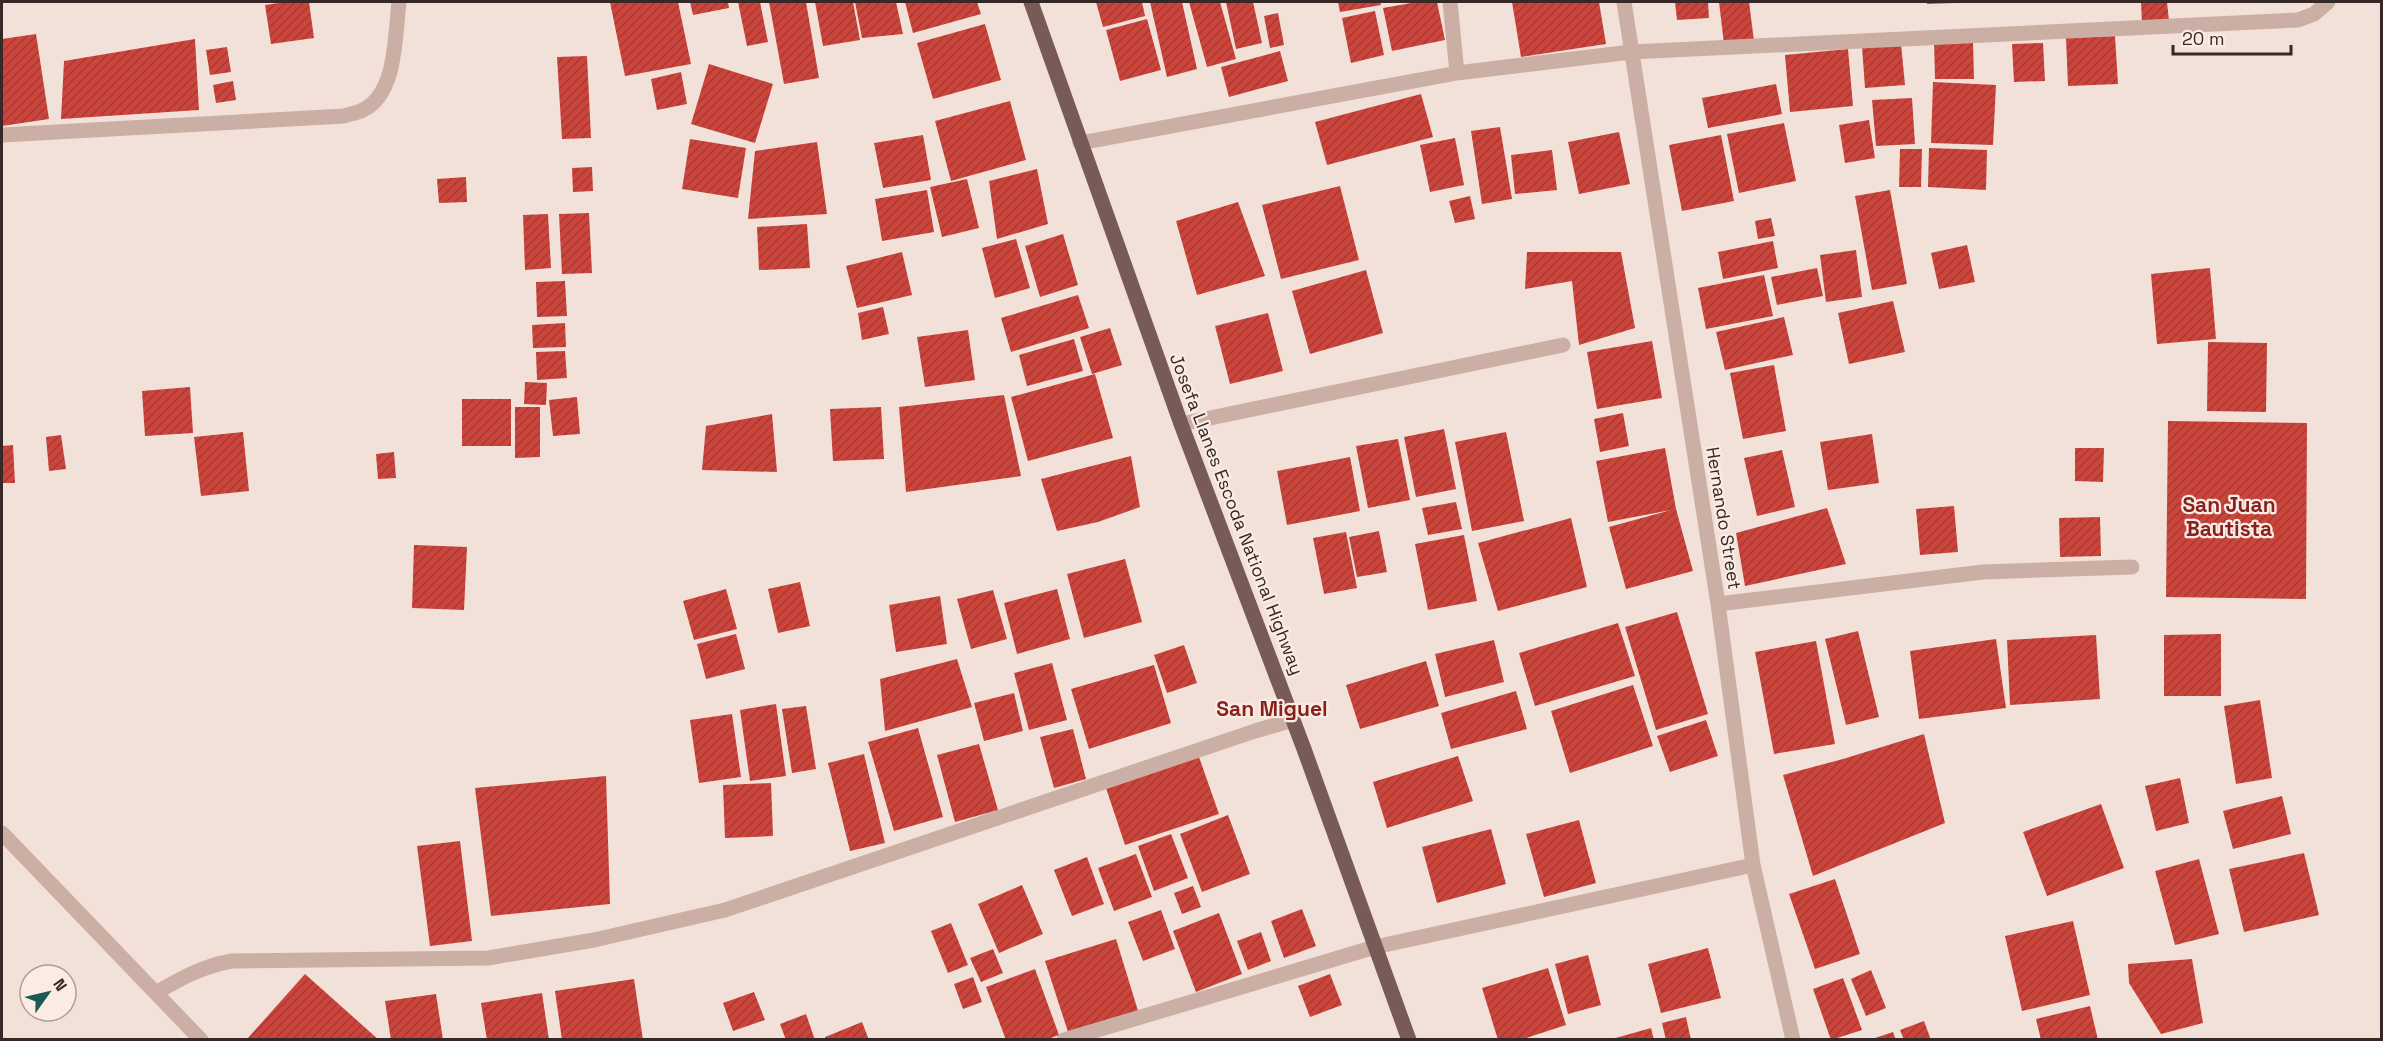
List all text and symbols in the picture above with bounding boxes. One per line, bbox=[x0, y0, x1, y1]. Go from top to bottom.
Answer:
scale bar bbox=[2173, 18, 2292, 56]
text: 20 m bbox=[2182, 27, 2225, 50]
street label: Josefa Llanes Escoda National Highway bbox=[1165, 350, 1309, 678]
street label: Hernando Street bbox=[1701, 445, 1747, 591]
district label: San Juan Bautista bbox=[2182, 491, 2276, 542]
district label: San Miguel bbox=[1216, 695, 1328, 722]
north arrow bbox=[18, 963, 78, 1023]
text: N bbox=[48, 975, 72, 995]

